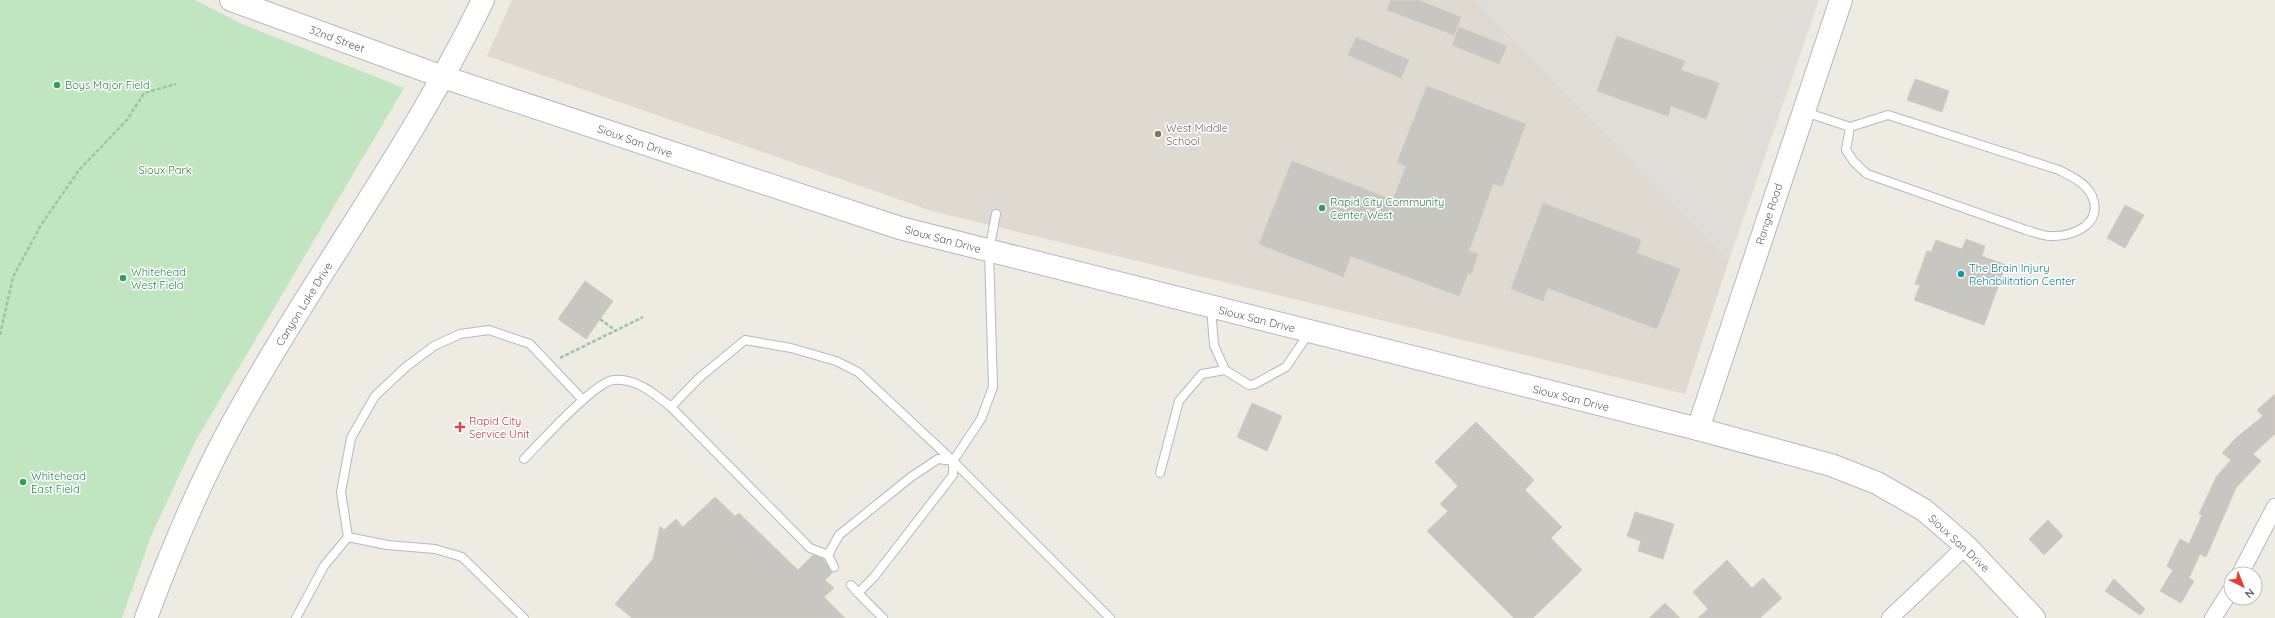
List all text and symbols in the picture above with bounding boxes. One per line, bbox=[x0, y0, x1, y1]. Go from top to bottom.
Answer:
street label: 32nd Street bbox=[307, 23, 367, 56]
place label: Boys Major Field bbox=[65, 78, 150, 92]
marker: Boys Major Field bbox=[52, 80, 62, 90]
place label: West Middle School bbox=[1166, 121, 1228, 148]
street label: Sioux San Drive bbox=[596, 122, 674, 160]
marker: West Middle School bbox=[1153, 129, 1163, 139]
park label: Sioux Park bbox=[138, 163, 192, 177]
street label: Range Road bbox=[1753, 182, 1785, 246]
place label: Rapid City Community Center West bbox=[1330, 195, 1444, 222]
marker: Rapid City Community Center West bbox=[1317, 203, 1327, 213]
street label: Sioux San Drive bbox=[903, 222, 983, 256]
street label: Canyon Lake Drive bbox=[273, 259, 335, 349]
place label: The Brain Injury Rehabilitation Center bbox=[1969, 261, 2076, 288]
place label: Whitehead West Field bbox=[131, 265, 186, 292]
marker: The Brain Injury Rehabilitation Center bbox=[1956, 269, 1966, 279]
marker: Whitehead West Field bbox=[118, 273, 128, 283]
street label: Sioux San Drive bbox=[1217, 303, 1297, 335]
street label: Sioux San Drive bbox=[1531, 382, 1611, 414]
place label: Rapid City Service Unit bbox=[469, 414, 530, 441]
marker: Rapid City Service Unit bbox=[454, 421, 466, 433]
place label: Whitehead East Field bbox=[31, 469, 86, 496]
marker: Whitehead East Field bbox=[18, 477, 28, 487]
street label: Sioux San Drive bbox=[1926, 511, 1992, 575]
north arrow bbox=[2223, 566, 2263, 606]
text: N bbox=[2242, 585, 2258, 601]

